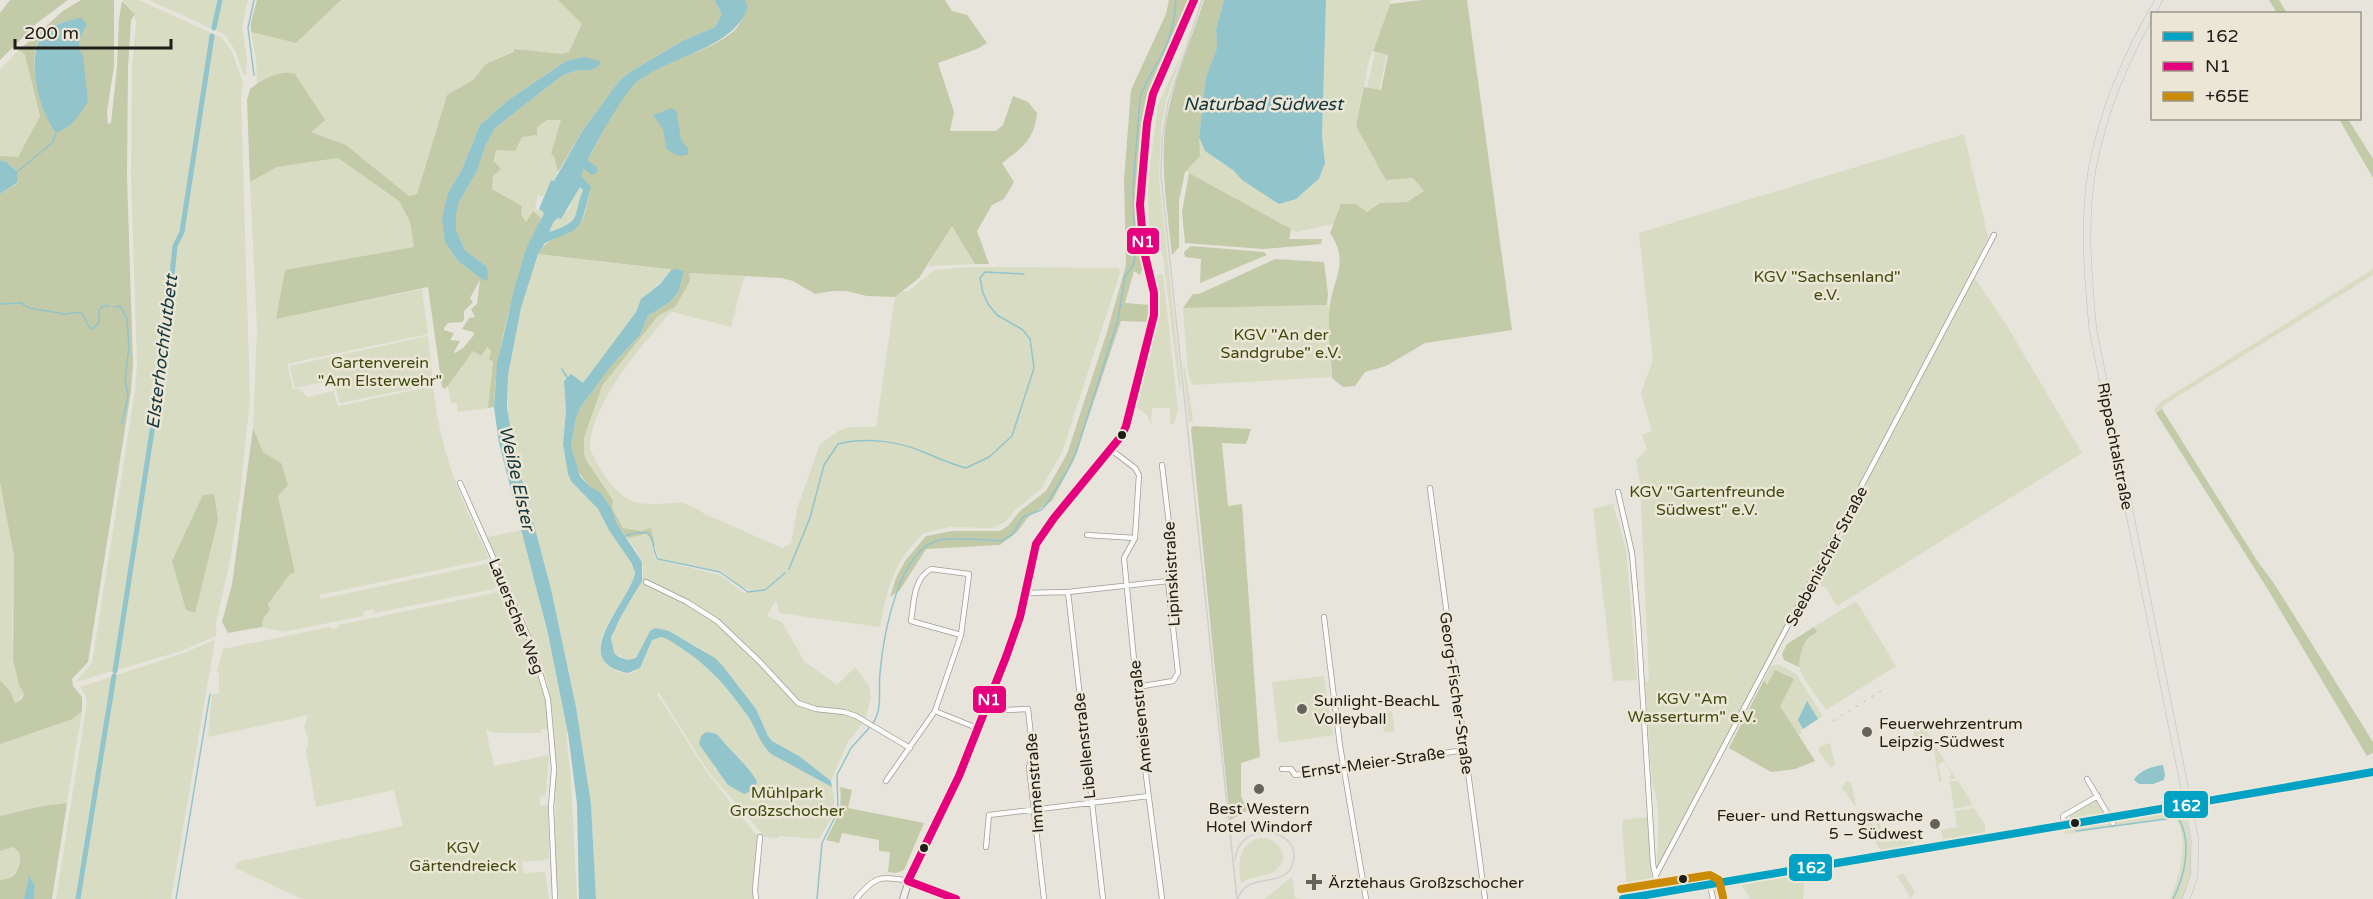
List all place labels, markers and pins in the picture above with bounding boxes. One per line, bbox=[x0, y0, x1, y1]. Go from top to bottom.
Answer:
unlabelled marker bbox=[1116, 429, 1128, 441]
place label: Sunlight-BeachL Volleyball bbox=[1314, 691, 1440, 729]
marker: Sunlight-BeachL Volleyball bbox=[1295, 702, 1309, 716]
place label: Feuerwehrzentrum Leipzig-Südwest bbox=[1879, 714, 2023, 752]
marker: Feuerwehrzentrum Leipzig-Südwest bbox=[1860, 725, 1874, 739]
marker: Best Western Hotel Windorf bbox=[1252, 782, 1266, 796]
place label: Best Western Hotel Windorf bbox=[1206, 799, 1313, 837]
place label: Feuer- und Rettungswache 5 – Südwest bbox=[1717, 806, 1923, 844]
marker: Feuer- und Rettungswache 5 – Südwest bbox=[1928, 817, 1942, 831]
unlabelled marker bbox=[2069, 817, 2081, 829]
unlabelled marker bbox=[918, 842, 930, 854]
marker: Ärztehaus Großzschocher bbox=[1305, 873, 1323, 891]
place label: Ärztehaus Großzschocher bbox=[1328, 873, 1525, 893]
unlabelled marker bbox=[1677, 873, 1689, 885]

